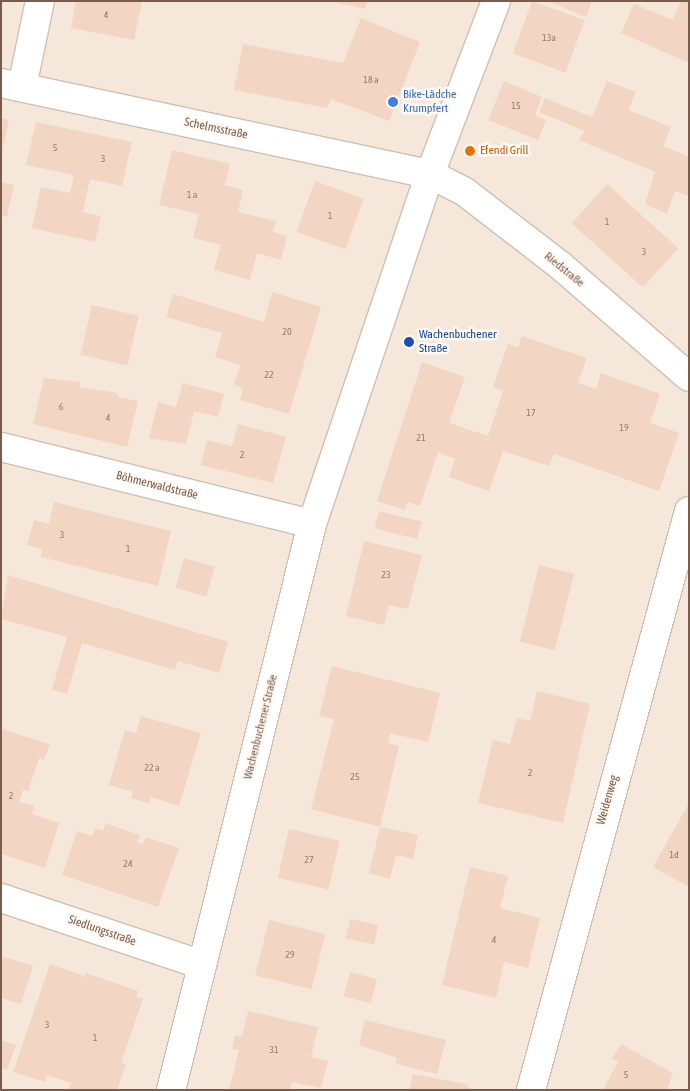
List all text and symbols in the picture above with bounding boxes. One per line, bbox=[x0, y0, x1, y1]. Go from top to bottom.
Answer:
house number: 4 bbox=[104, 9, 108, 21]
house number: 13a bbox=[542, 32, 556, 44]
house number: 18 a bbox=[363, 74, 379, 86]
place label: Bike-Lädche Krumpfert bbox=[403, 88, 457, 116]
marker: Bike-Lädche Krumpfert bbox=[387, 96, 399, 108]
house number: 15 bbox=[511, 100, 521, 112]
street label: Schelmsstraße bbox=[183, 115, 249, 143]
house number: 5 bbox=[53, 142, 57, 154]
place label: Efendi Grill bbox=[480, 144, 529, 158]
marker: Efendi Grill bbox=[464, 145, 476, 157]
house number: 3 bbox=[101, 153, 105, 165]
house number: 1 a bbox=[187, 189, 197, 201]
house number: 1 bbox=[328, 210, 332, 222]
house number: 1 bbox=[605, 216, 609, 228]
house number: 3 bbox=[642, 246, 646, 258]
street label: Riedstraße bbox=[541, 249, 587, 291]
house number: 20 bbox=[282, 326, 292, 338]
place label: Wachenbuchener Straße bbox=[419, 328, 496, 356]
marker: Wachenbuchener Straße bbox=[403, 336, 415, 348]
house number: 22 bbox=[264, 369, 274, 381]
house number: 6 bbox=[59, 401, 63, 413]
house number: 17 bbox=[526, 407, 536, 419]
house number: 4 bbox=[106, 412, 110, 424]
house number: 19 bbox=[619, 422, 629, 434]
house number: 21 bbox=[416, 432, 426, 444]
house number: 2 bbox=[240, 449, 244, 461]
street label: Böhmerwaldstraße bbox=[115, 469, 199, 503]
house number: 3 bbox=[60, 529, 64, 541]
house number: 1 bbox=[126, 543, 130, 555]
house number: 23 bbox=[381, 569, 391, 581]
street label: Wachenbuchener Straße bbox=[241, 673, 281, 781]
house number: 22 a bbox=[144, 762, 160, 774]
house number: 2 bbox=[528, 767, 532, 779]
house number: 25 bbox=[350, 771, 360, 783]
street label: Weidenweg bbox=[594, 773, 622, 827]
house number: 2 bbox=[9, 790, 13, 802]
house number: 1d bbox=[669, 849, 679, 861]
house number: 27 bbox=[304, 854, 314, 866]
house number: 24 bbox=[123, 858, 133, 870]
street label: Siedlungsstraße bbox=[66, 913, 138, 949]
house number: 4 bbox=[492, 934, 496, 946]
house number: 29 bbox=[285, 949, 295, 961]
house number: 3 bbox=[45, 1019, 49, 1031]
house number: 1 bbox=[93, 1032, 97, 1044]
house number: 31 bbox=[269, 1044, 279, 1056]
house number: 5 bbox=[624, 1069, 628, 1081]

